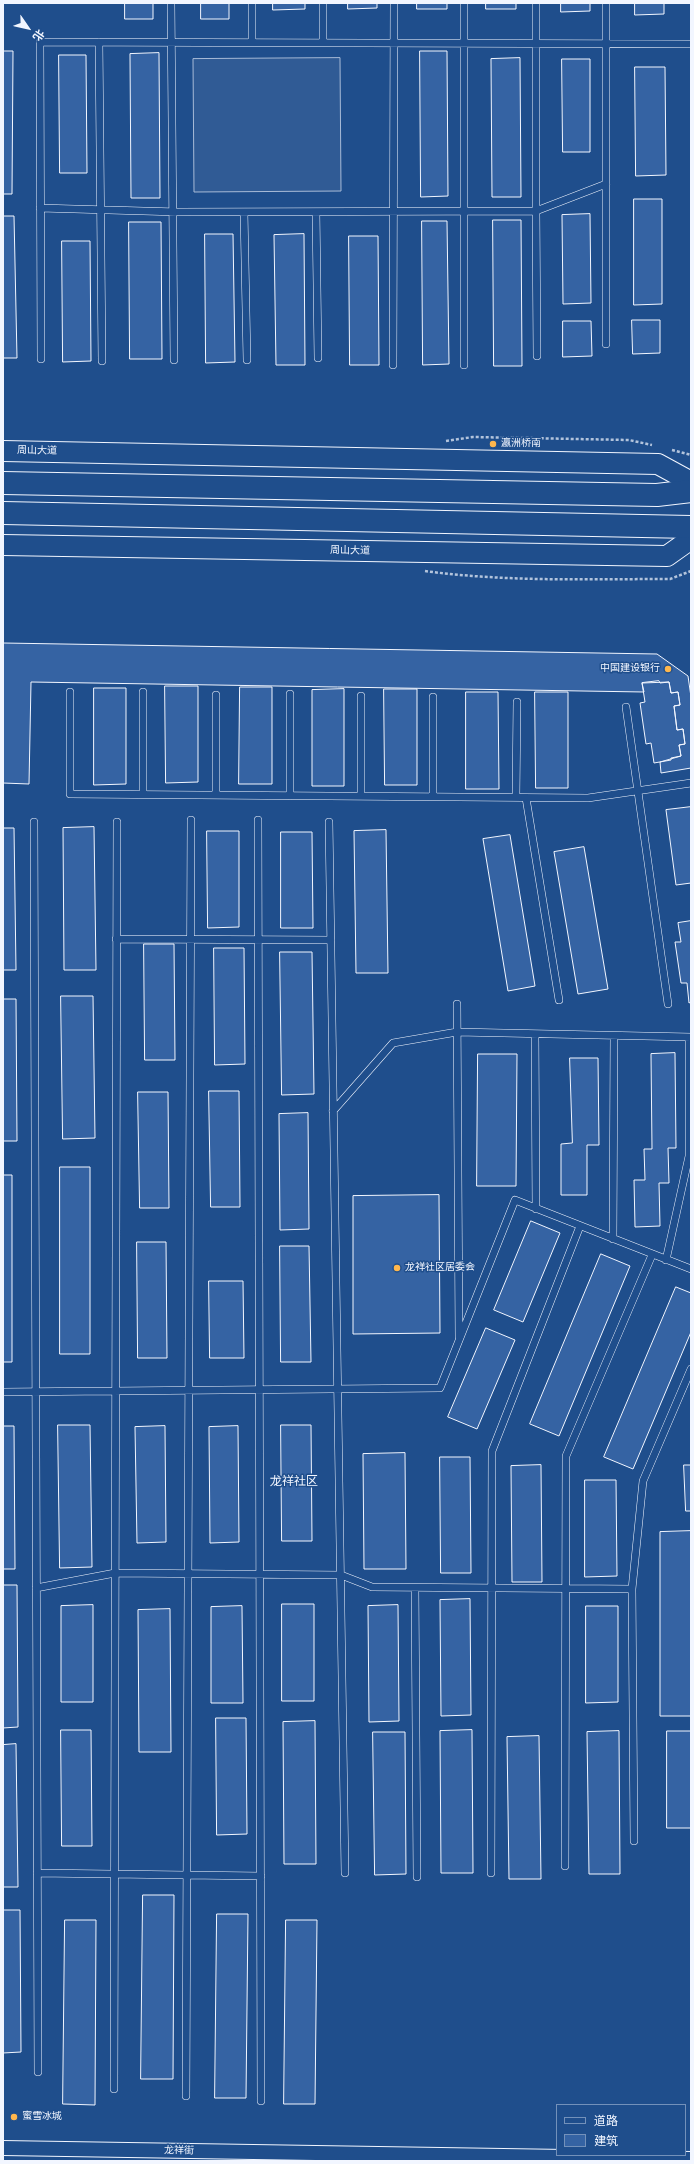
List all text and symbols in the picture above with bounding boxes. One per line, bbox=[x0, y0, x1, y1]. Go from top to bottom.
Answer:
north arrow bbox=[8, 8, 48, 48]
text: 北 bbox=[29, 26, 48, 44]
place label: 瀛洲桥南 bbox=[501, 438, 541, 450]
marker: 瀛洲桥南 bbox=[488, 439, 498, 449]
street label: 周山大道 bbox=[17, 445, 57, 457]
street label: 周山大道 bbox=[330, 545, 370, 557]
place label: 中国建设银行 bbox=[600, 663, 660, 675]
marker: 中国建设银行 bbox=[663, 664, 673, 674]
place label: 龙祥社区居委会 bbox=[405, 1262, 475, 1274]
marker: 龙祥社区居委会 bbox=[392, 1263, 402, 1273]
district label: 龙祥社区 bbox=[270, 1475, 318, 1489]
legend bbox=[556, 2104, 686, 2156]
place label: 蜜雪冰城 bbox=[22, 2111, 62, 2123]
marker: 蜜雪冰城 bbox=[9, 2112, 19, 2122]
text: 道路 bbox=[594, 2113, 618, 2129]
text: 建筑 bbox=[594, 2133, 618, 2149]
street label: 龙祥街 bbox=[164, 2145, 194, 2157]

